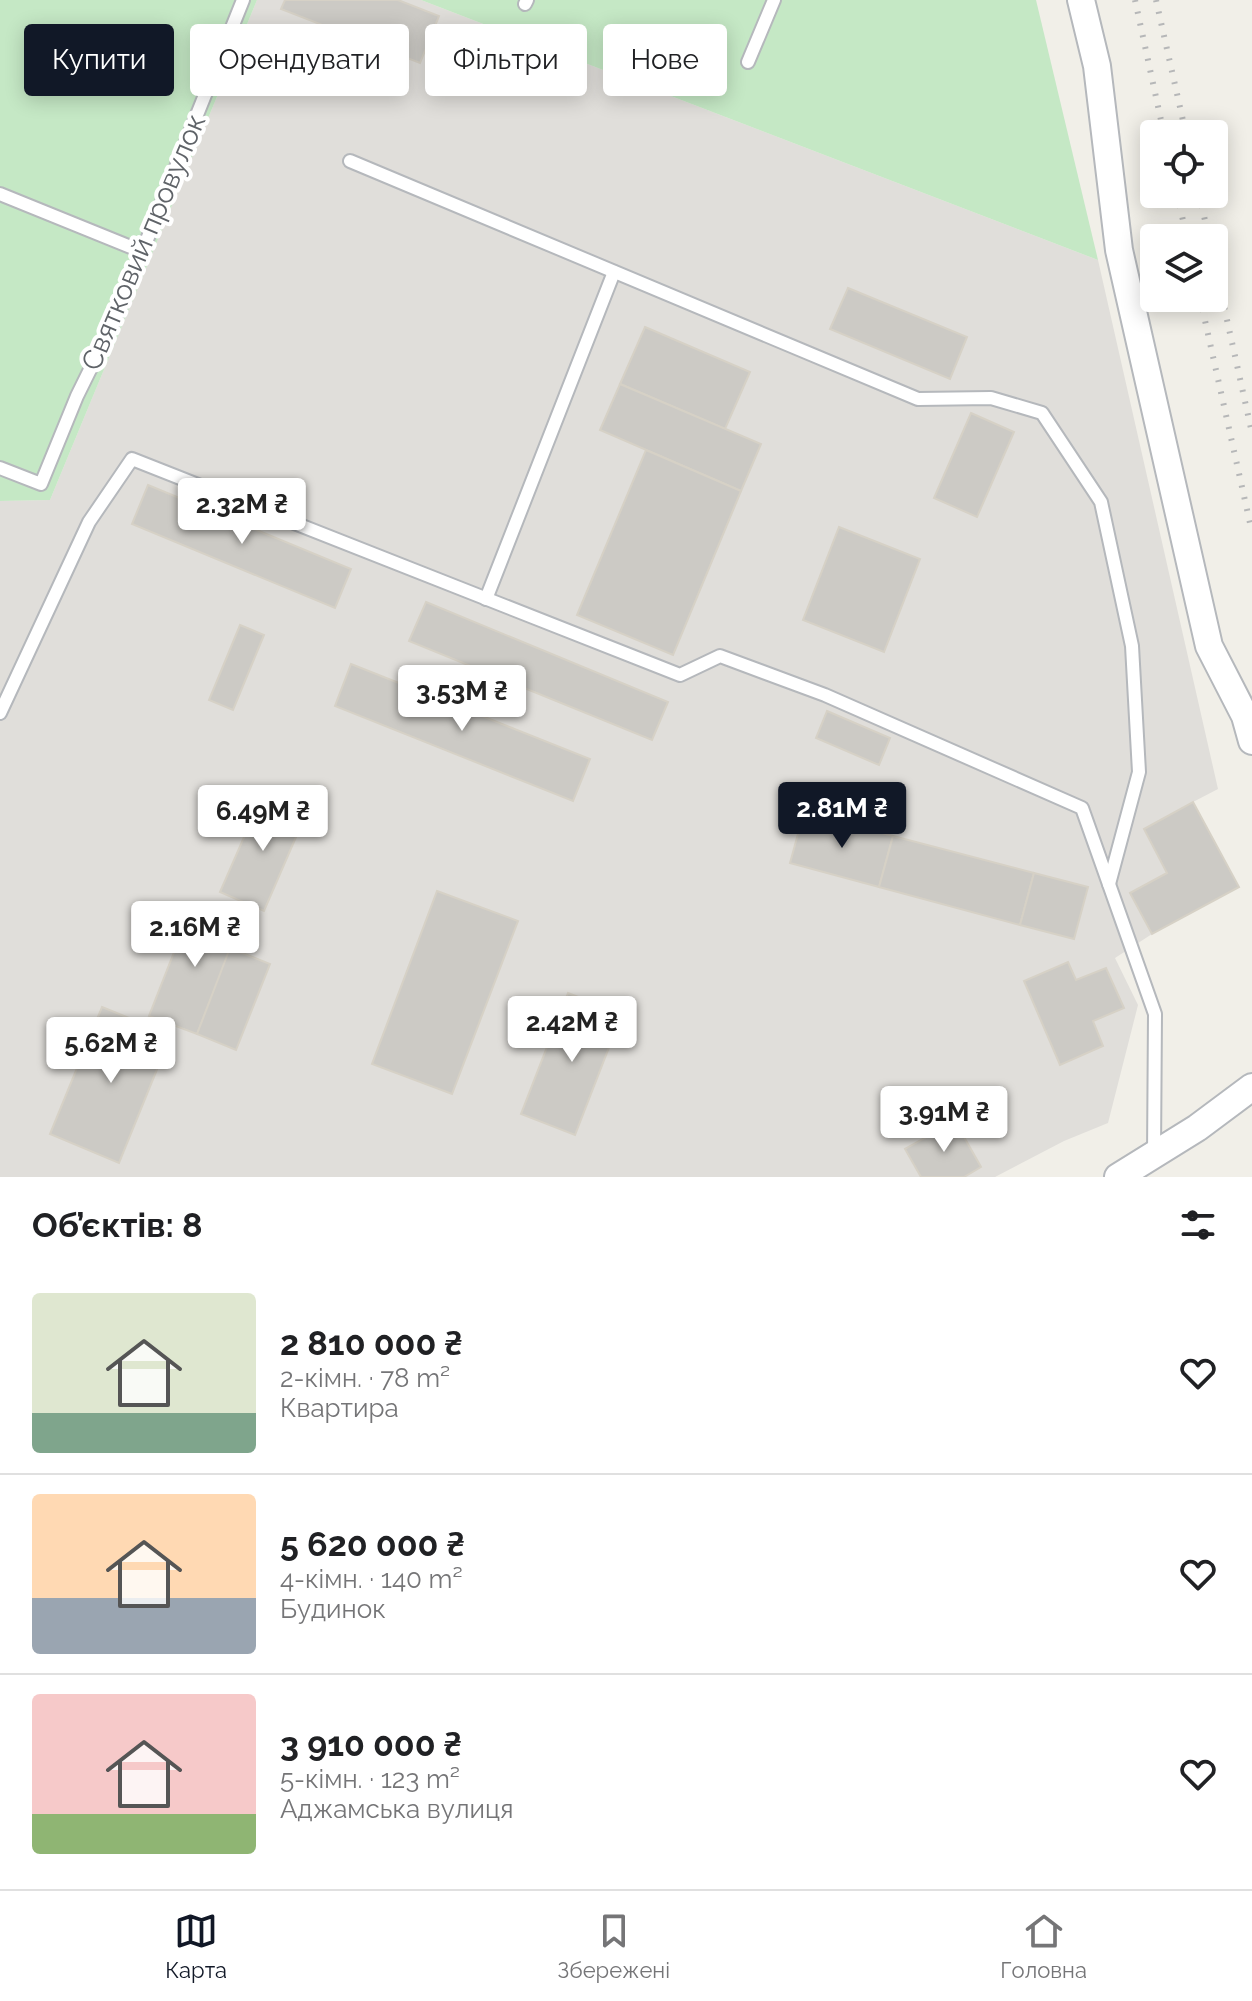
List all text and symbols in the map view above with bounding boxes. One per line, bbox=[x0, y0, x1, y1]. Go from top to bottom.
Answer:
chip: Купити bbox=[24, 24, 174, 96]
chip: Орендувати bbox=[190, 24, 409, 96]
chip: Фільтри bbox=[425, 24, 587, 96]
chip: Нове bbox=[603, 24, 727, 96]
street label: Святковий провулок bbox=[75, 109, 212, 375]
map controls bbox=[1140, 120, 1228, 312]
button: locate bbox=[1140, 120, 1228, 208]
button: layers bbox=[1140, 224, 1228, 312]
pin: 2.32M ₴ bbox=[168, 478, 316, 546]
text: 2.32M ₴ bbox=[196, 489, 288, 519]
pin: 3.53M ₴ bbox=[388, 665, 536, 733]
text: 3.53M ₴ bbox=[416, 676, 508, 706]
pin: 2.81M ₴ bbox=[768, 782, 916, 850]
pin: 6.49M ₴ bbox=[189, 785, 337, 853]
text: 2.81M ₴ bbox=[796, 793, 888, 823]
text: 6.49M ₴ bbox=[216, 796, 310, 826]
pin: 2.16M ₴ bbox=[121, 901, 269, 969]
text: 2.16M ₴ bbox=[149, 912, 241, 942]
pin: 2.42M ₴ bbox=[498, 996, 646, 1064]
text: 2.42M ₴ bbox=[526, 1007, 618, 1037]
pin: 5.62M ₴ bbox=[37, 1017, 185, 1085]
text: 5.62M ₴ bbox=[64, 1028, 158, 1058]
pin: 3.91M ₴ bbox=[870, 1086, 1018, 1154]
text: 3.91M ₴ bbox=[898, 1097, 990, 1127]
icon: filters bbox=[1176, 1203, 1220, 1247]
text: Об’єктів: 8 bbox=[32, 1205, 203, 1245]
text: 2 810 000 ₴ bbox=[280, 1323, 463, 1363]
icon: home bbox=[96, 1325, 192, 1421]
icon: heart bbox=[1176, 1351, 1220, 1395]
text: 2-кімн. · 78 m² bbox=[280, 1363, 450, 1393]
text: Квартира bbox=[280, 1393, 399, 1423]
text: 5 620 000 ₴ bbox=[280, 1524, 465, 1564]
icon: home bbox=[96, 1526, 192, 1622]
icon: heart bbox=[1176, 1552, 1220, 1596]
text: 4-кімн. · 140 m² bbox=[280, 1564, 463, 1594]
text: Будинок bbox=[280, 1594, 386, 1624]
text: 3 910 000 ₴ bbox=[280, 1724, 462, 1764]
icon: home bbox=[96, 1726, 192, 1822]
icon: heart bbox=[1176, 1752, 1220, 1796]
text: 5-кімн. · 123 m² bbox=[280, 1764, 460, 1794]
text: Аджамська вулиця bbox=[280, 1794, 514, 1824]
tab: Карта bbox=[165, 1909, 227, 1983]
tab: Збережені bbox=[557, 1909, 670, 1983]
tab: Головна bbox=[1000, 1909, 1087, 1983]

